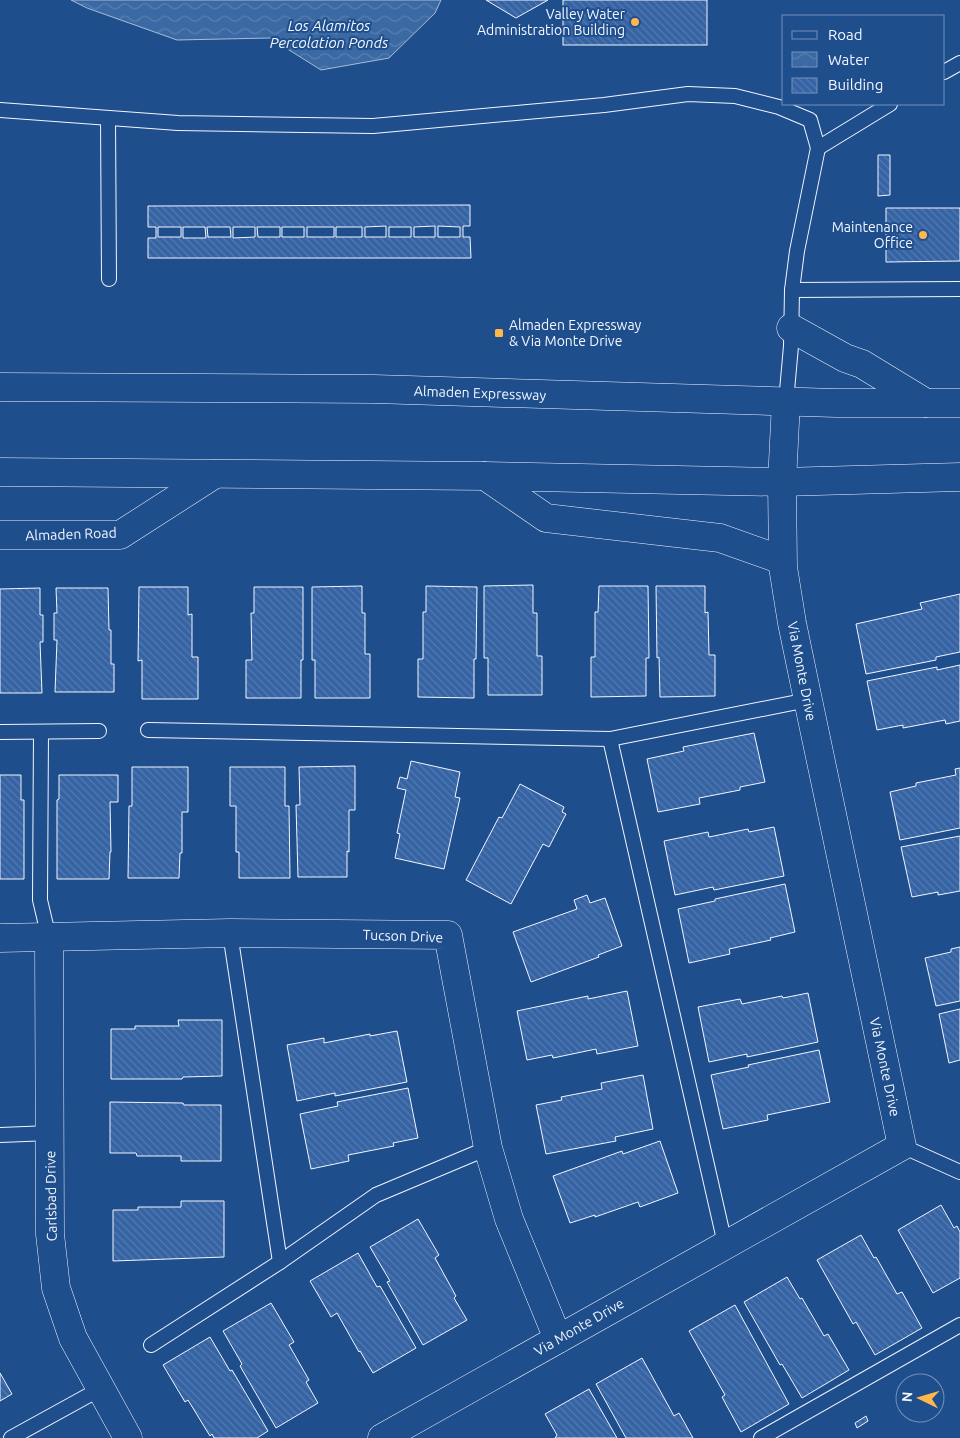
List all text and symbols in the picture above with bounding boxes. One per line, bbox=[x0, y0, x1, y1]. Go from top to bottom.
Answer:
place label: Valley Water Administration Building bbox=[477, 6, 626, 38]
legend bbox=[782, 15, 945, 105]
marker: Valley Water Administration Building bbox=[629, 16, 641, 28]
water label: Los Alamitos Percolation Ponds bbox=[270, 17, 389, 51]
text: Road bbox=[828, 26, 863, 43]
text: Water bbox=[828, 51, 869, 68]
text: Building bbox=[828, 76, 883, 93]
place label: Maintenance Office bbox=[832, 219, 913, 251]
marker: Maintenance Office bbox=[917, 229, 929, 241]
place label: Almaden Expressway & Via Monte Drive bbox=[509, 317, 642, 349]
marker: Almaden Expressway & Via Monte Drive bbox=[493, 327, 505, 339]
street label: Almaden Expressway bbox=[414, 383, 547, 403]
street label: Almaden Road bbox=[25, 524, 117, 544]
street label: Via Monte Drive bbox=[785, 620, 819, 722]
street label: Tucson Drive bbox=[363, 927, 443, 945]
street label: Via Monte Drive bbox=[867, 1016, 903, 1118]
street label: Carlsbad Drive bbox=[42, 1151, 60, 1241]
street label: Via Monte Drive bbox=[531, 1295, 627, 1359]
north arrow bbox=[895, 1373, 945, 1423]
text: N bbox=[899, 1391, 915, 1403]

